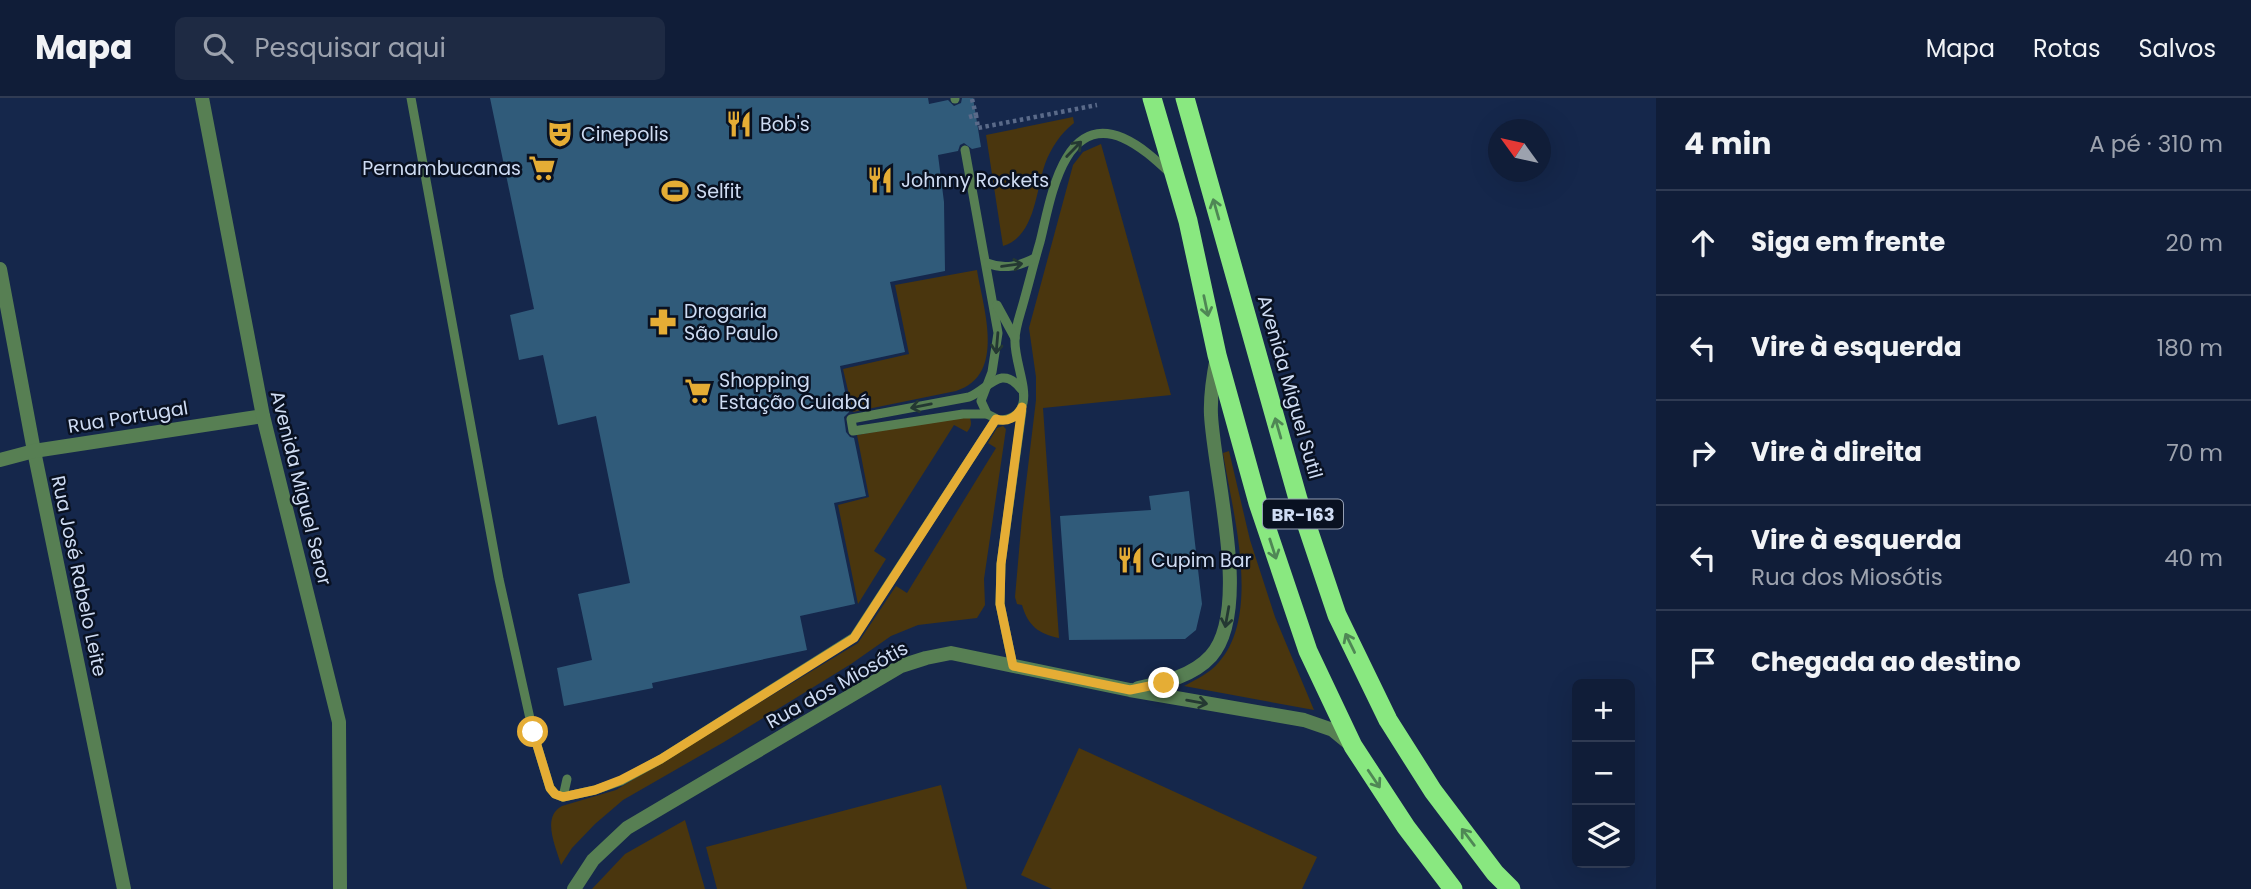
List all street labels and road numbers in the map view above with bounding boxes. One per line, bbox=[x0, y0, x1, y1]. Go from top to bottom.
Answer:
street label: Avenida Miguel Sutil bbox=[1251, 292, 1329, 482]
street label: Avenida Miguel Seror bbox=[264, 388, 338, 588]
street label: Rua Portugal bbox=[66, 394, 190, 440]
street label: Rua José Rabelo Leite bbox=[44, 473, 114, 679]
road number: BR-163 bbox=[1263, 500, 1343, 528]
street label: Rua dos Miosótis bbox=[761, 635, 913, 735]

